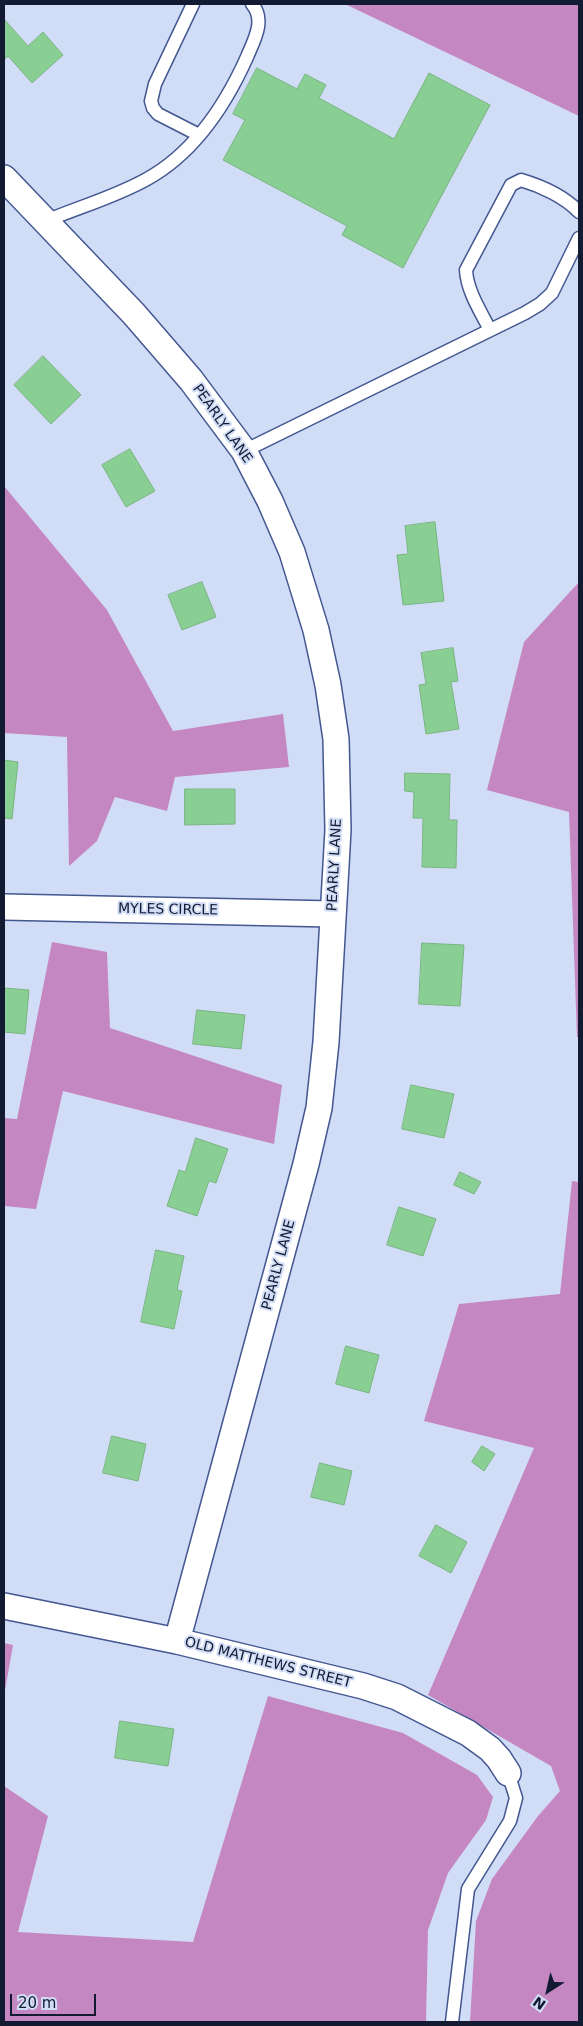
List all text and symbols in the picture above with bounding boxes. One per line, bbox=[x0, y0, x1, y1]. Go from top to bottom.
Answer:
street label: PEARLY LANE bbox=[189, 381, 255, 467]
street label: PEARLY LANE bbox=[324, 818, 346, 912]
street label: MYLES CIRCLE bbox=[118, 901, 218, 919]
street label: PEARLY LANE bbox=[259, 1218, 299, 1312]
street label: OLD MATTHEWS STREET bbox=[183, 1634, 353, 1692]
north arrow bbox=[523, 1966, 573, 2016]
scale bar bbox=[12, 1984, 99, 2016]
text: N bbox=[530, 1993, 549, 2013]
text: 20 m bbox=[18, 1994, 56, 2012]

